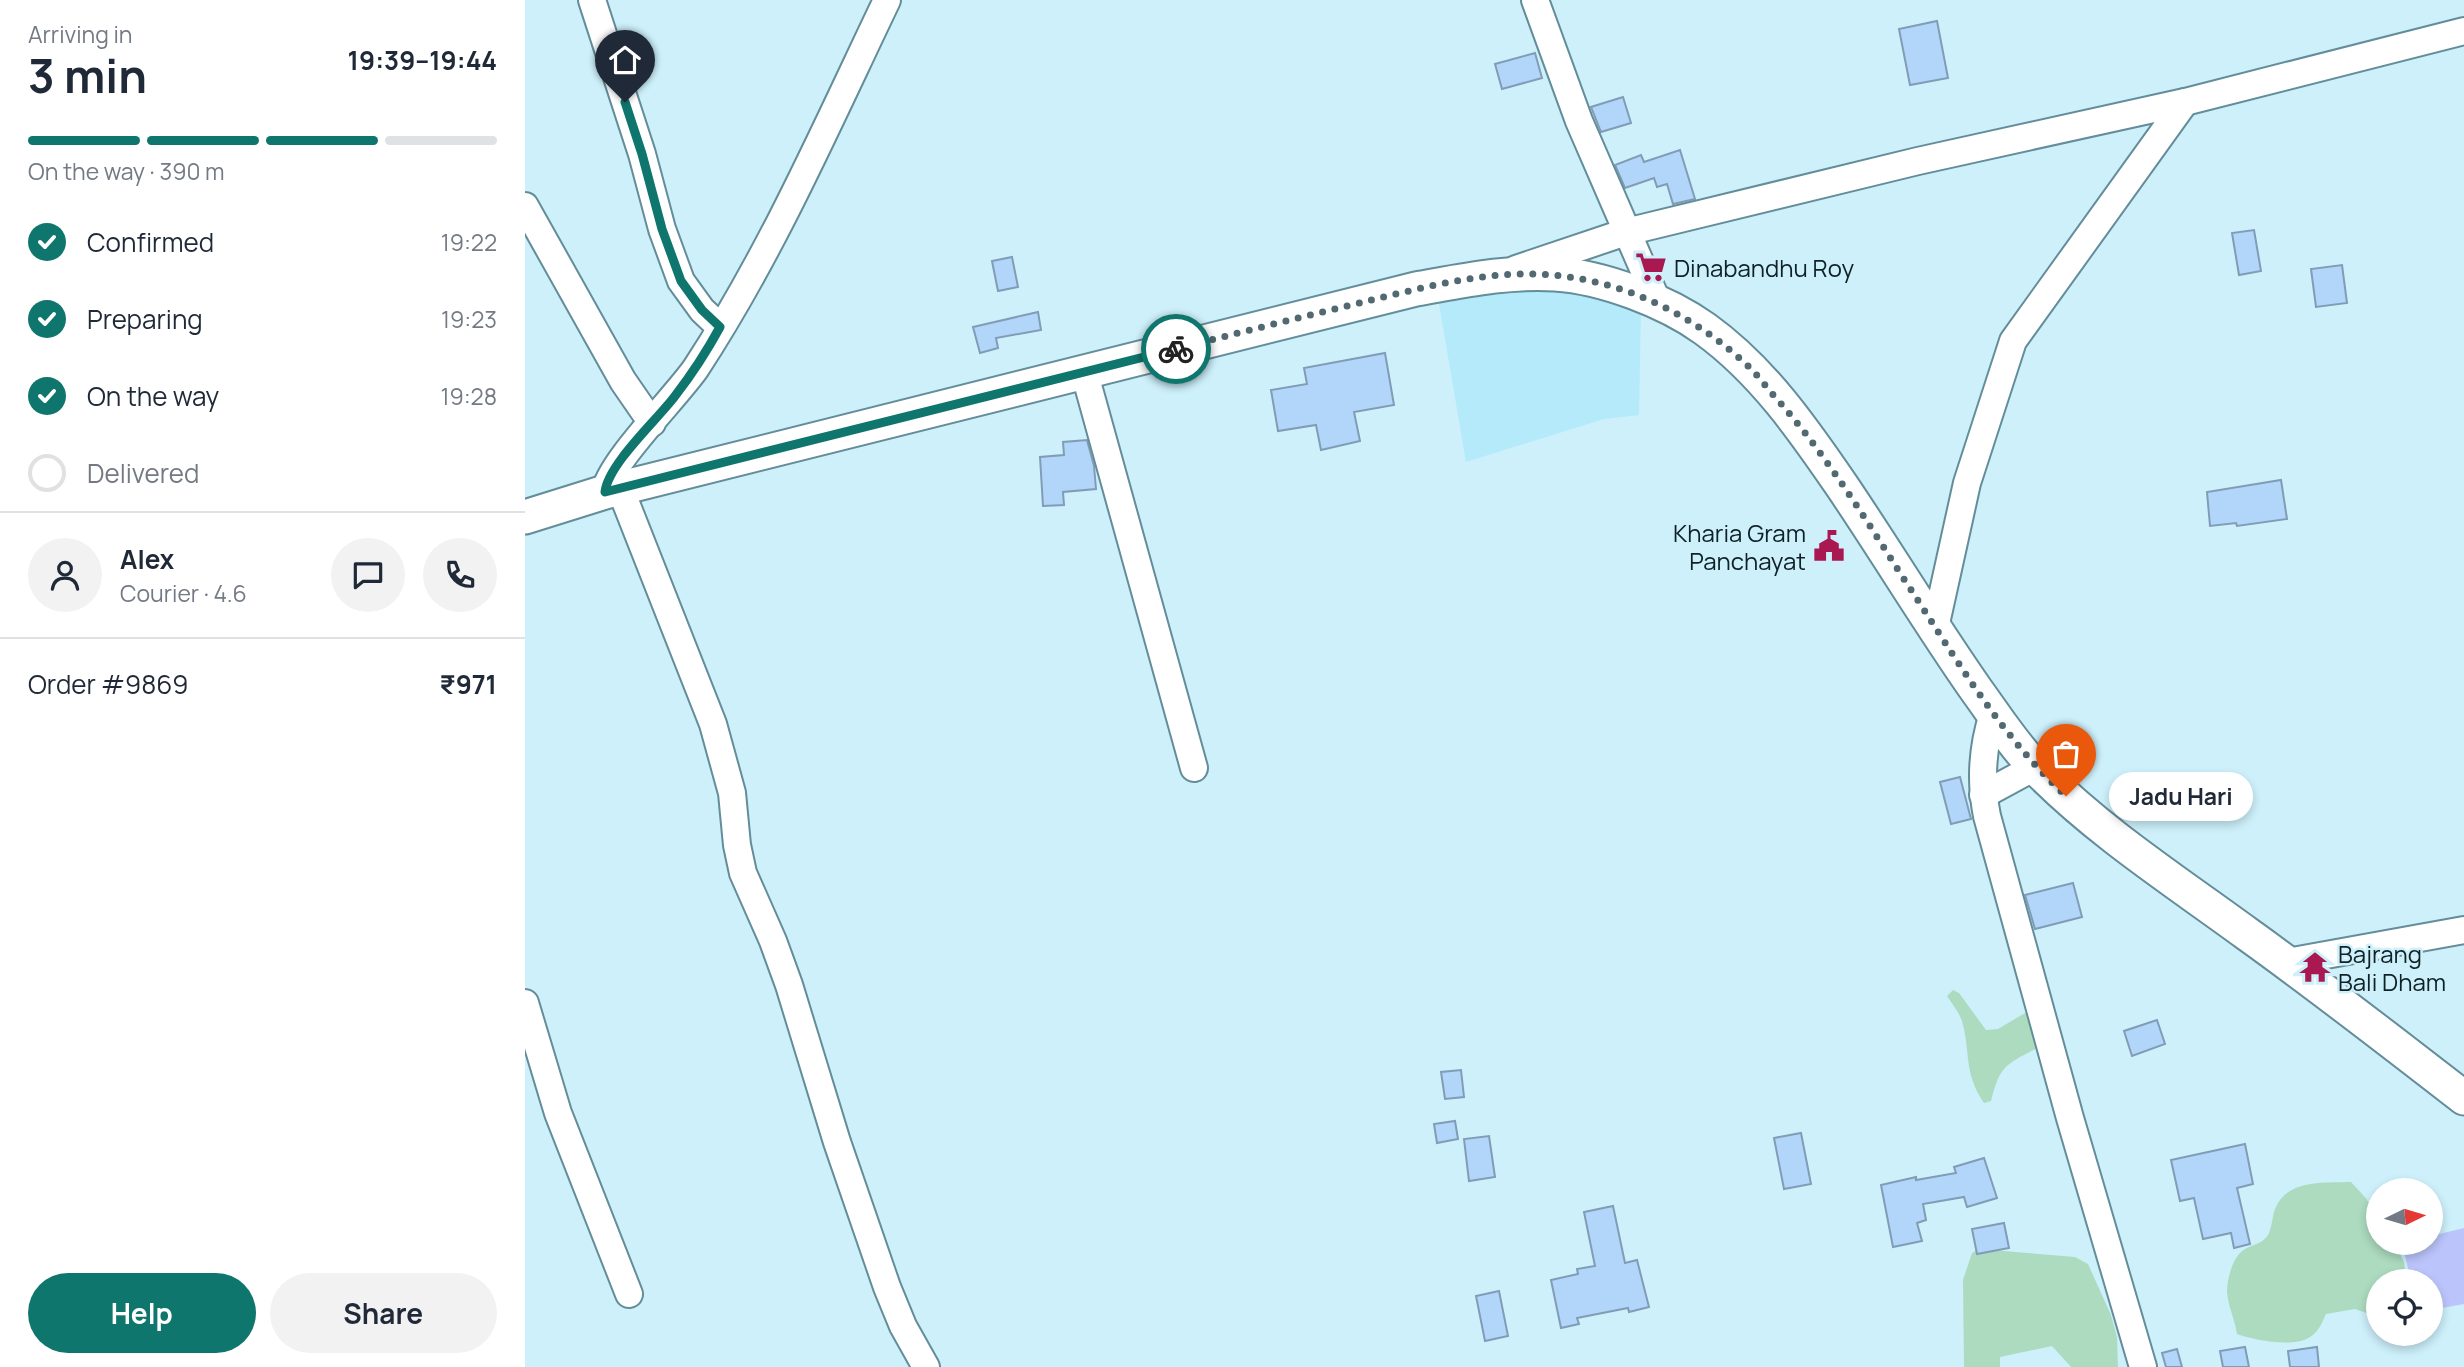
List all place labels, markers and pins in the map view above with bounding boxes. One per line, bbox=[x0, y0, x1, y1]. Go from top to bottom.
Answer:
pin bbox=[595, 30, 655, 102]
supermarket icon: Dinabandhu Roy bbox=[1634, 250, 1668, 284]
place label: Dinabandhu Roy bbox=[1674, 251, 1854, 284]
place label: Kharia Gram Panchayat bbox=[1673, 516, 1806, 577]
public building icon: Kharia Gram Panchayat bbox=[1812, 529, 1846, 563]
pin bbox=[2036, 724, 2096, 796]
callout: Jadu Hari bbox=[2108, 772, 2251, 820]
place label: Bajrang Bali Dham bbox=[2338, 937, 2446, 998]
temple icon: Bajrang Bali Dham bbox=[2298, 950, 2332, 984]

